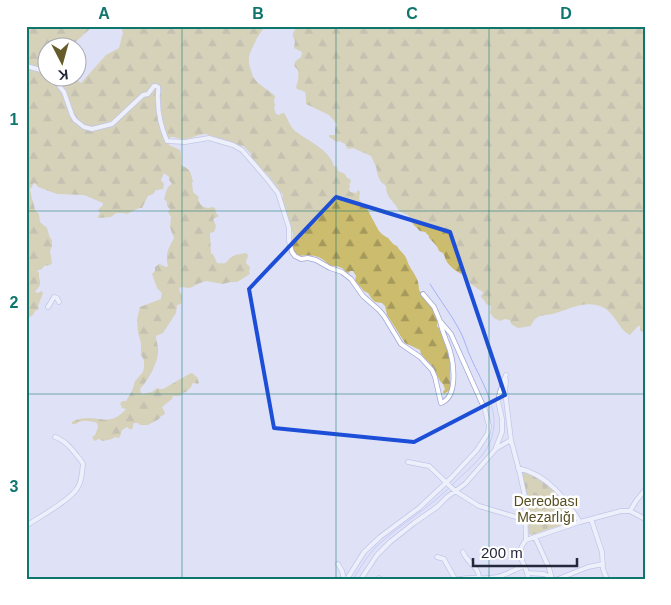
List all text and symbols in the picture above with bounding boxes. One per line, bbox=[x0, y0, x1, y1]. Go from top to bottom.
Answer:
text: A bbox=[98, 5, 110, 22]
text: B bbox=[252, 5, 264, 22]
text: C bbox=[406, 5, 418, 22]
text: D bbox=[560, 5, 572, 22]
north arrow bbox=[38, 38, 88, 88]
text: K bbox=[57, 66, 69, 83]
text: 1 bbox=[10, 111, 19, 128]
text: 2 bbox=[10, 294, 19, 311]
text: 3 bbox=[10, 478, 19, 495]
park label: Dereobası Mezarlığı bbox=[514, 493, 578, 525]
scale bar bbox=[473, 535, 577, 567]
text: 200 m bbox=[481, 544, 523, 561]

